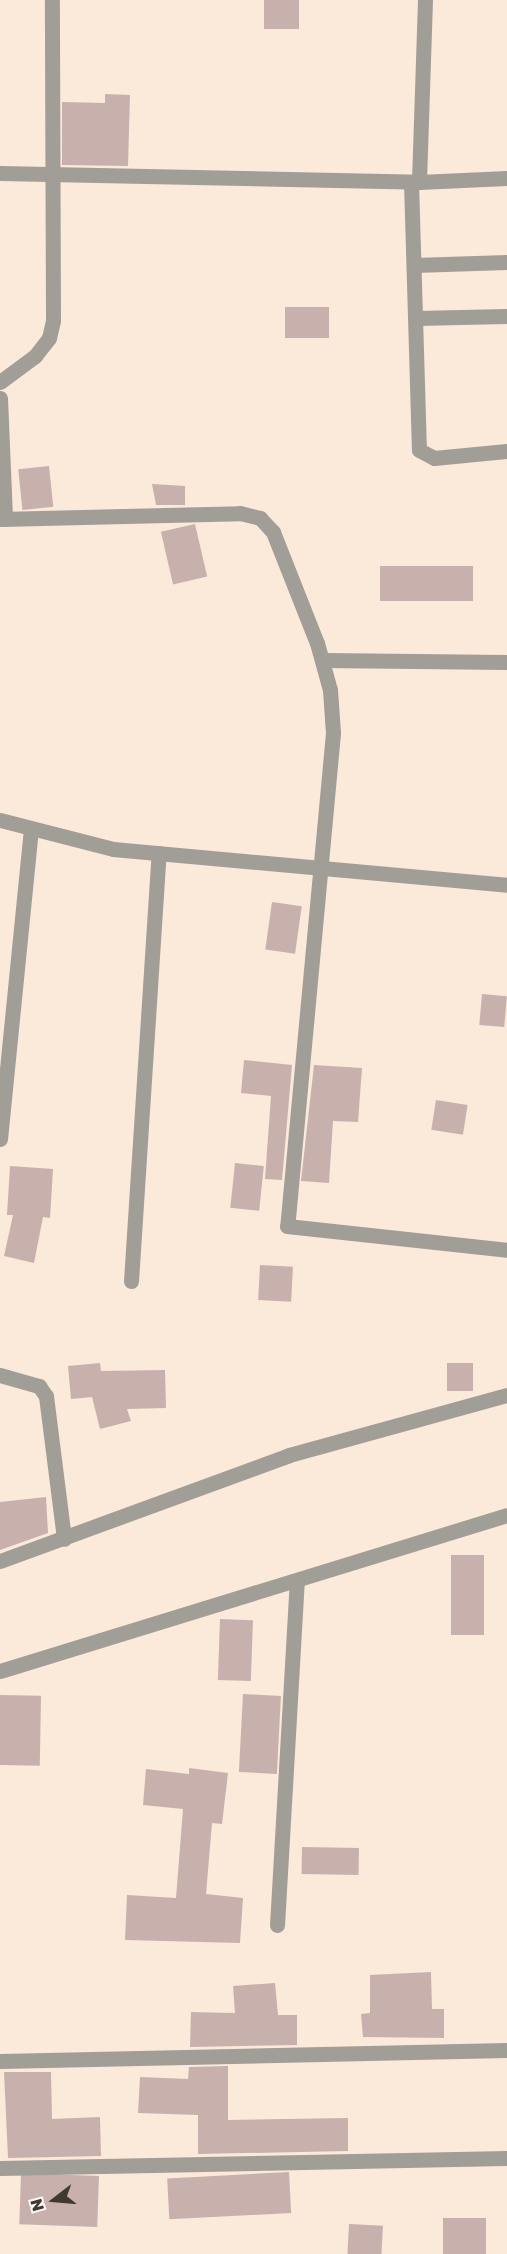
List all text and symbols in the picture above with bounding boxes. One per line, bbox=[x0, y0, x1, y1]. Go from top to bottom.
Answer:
north arrow bbox=[24, 2170, 84, 2230]
text: N bbox=[25, 2196, 48, 2214]

